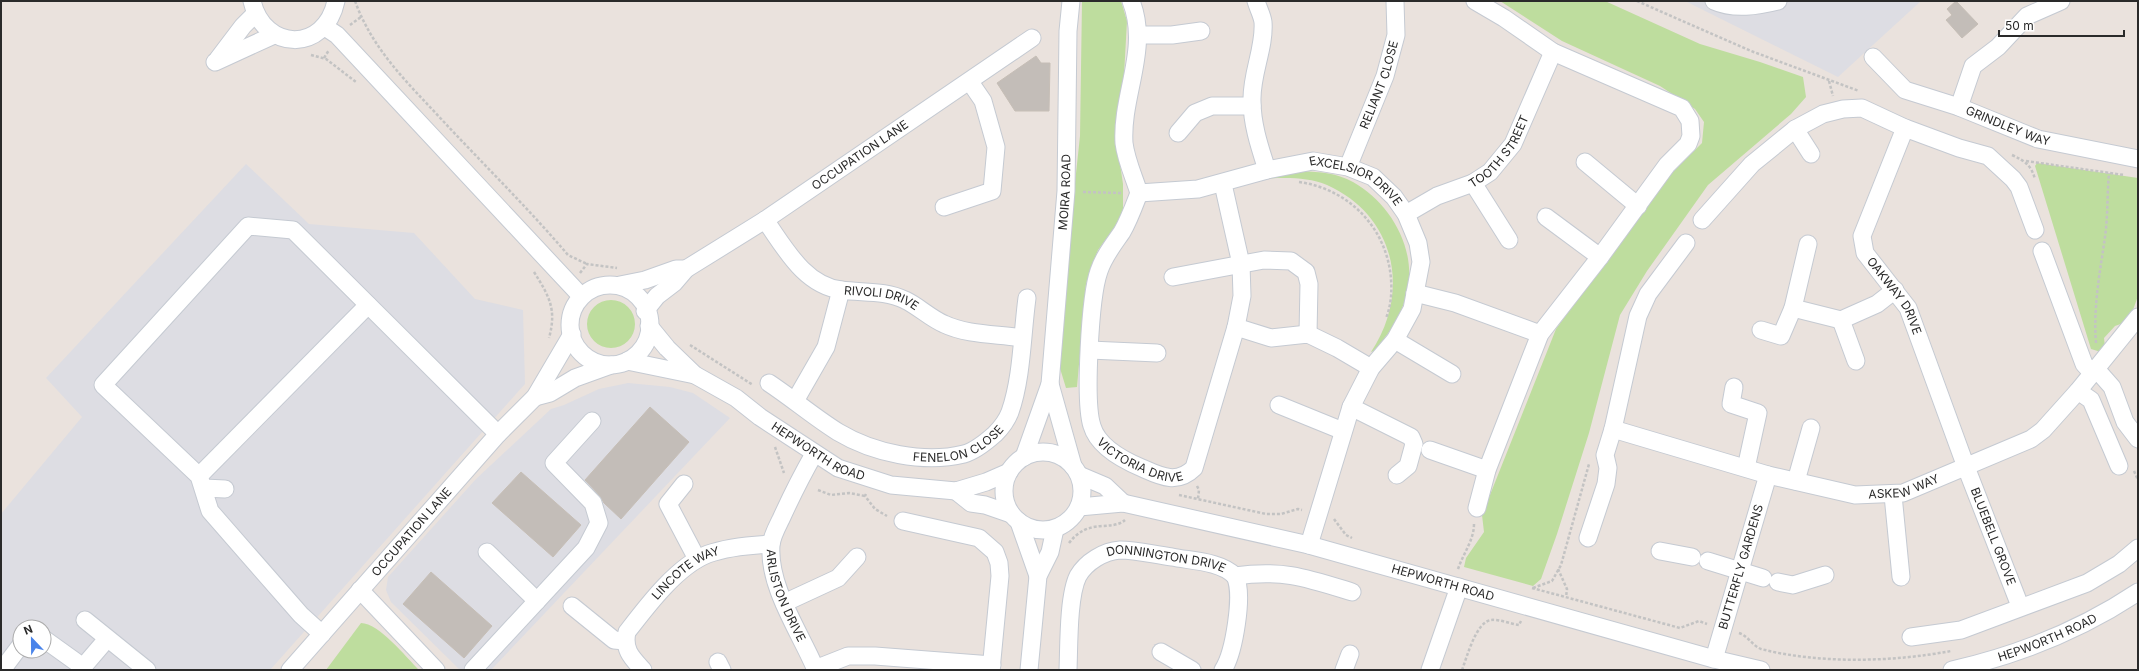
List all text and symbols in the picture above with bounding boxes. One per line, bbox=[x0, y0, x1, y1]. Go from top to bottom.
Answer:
scale bar bbox=[1999, 12, 2124, 38]
text: 50 m bbox=[2005, 18, 2034, 33]
street label: RELIANT CLOSE bbox=[1356, 39, 1401, 131]
street label: GRINDLEY WAY bbox=[1964, 102, 2052, 148]
street label: TOOTH STREET bbox=[1466, 112, 1532, 191]
street label: OCCUPATION LANE bbox=[809, 117, 911, 193]
street label: EXCELSIOR DRIVE bbox=[1308, 153, 1406, 208]
street label: MOIRA ROAD bbox=[1055, 154, 1073, 231]
street label: OAKWAY DRIVE bbox=[1864, 254, 1925, 337]
street label: RIVOLI DRIVE bbox=[843, 282, 922, 313]
street label: HEPWORTH ROAD bbox=[769, 419, 867, 483]
street label: FENELON CLOSE bbox=[912, 422, 1006, 465]
street label: VICTORIA DRIVE bbox=[1094, 434, 1185, 485]
street label: ASKEW WAY bbox=[1868, 471, 1941, 501]
street label: OCCUPATION LANE bbox=[368, 484, 454, 579]
street label: BLUEBELL GROVE bbox=[1968, 485, 2019, 587]
street label: BUTTERFLY GARDENS bbox=[1715, 502, 1766, 631]
street label: DONNINGTON DRIVE bbox=[1105, 542, 1229, 575]
street label: LINCOTE WAY bbox=[648, 543, 721, 603]
street label: ARLISTON DRIVE bbox=[764, 549, 809, 644]
street label: HEPWORTH ROAD bbox=[1390, 561, 1496, 604]
street label: HEPWORTH ROAD bbox=[1996, 610, 2099, 664]
north arrow bbox=[12, 619, 52, 659]
text: N bbox=[22, 622, 35, 638]

